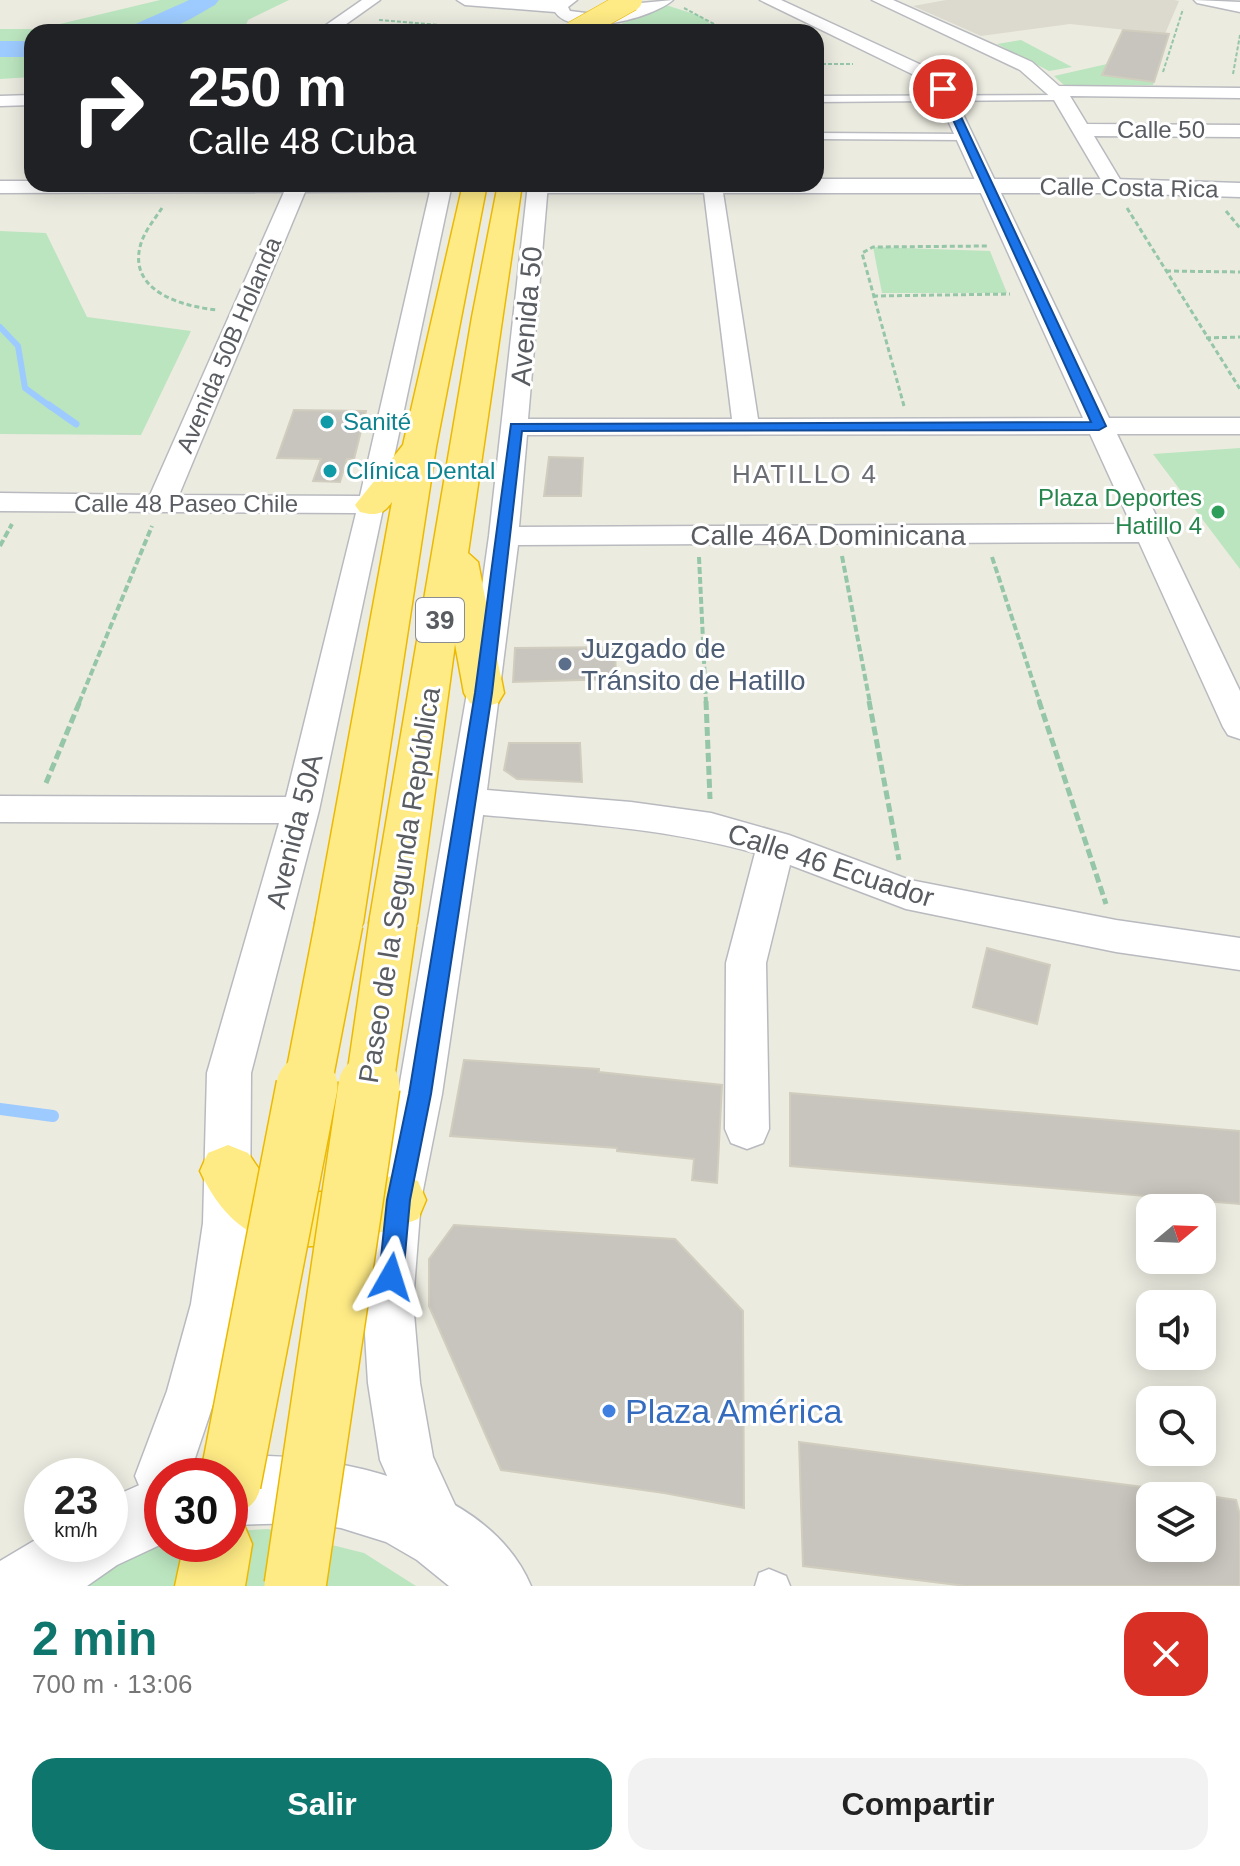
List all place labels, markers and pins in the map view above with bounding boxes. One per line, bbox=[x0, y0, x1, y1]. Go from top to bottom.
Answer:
pin bbox=[909, 55, 977, 123]
place label: Sanité bbox=[343, 408, 411, 435]
marker: Sanité bbox=[318, 413, 336, 431]
place label: Clínica Dental bbox=[346, 457, 495, 484]
marker: Clínica Dental bbox=[321, 462, 339, 480]
place label: Plaza Deportes Hatillo 4 bbox=[1038, 484, 1202, 539]
marker: Plaza Deportes Hatillo 4 bbox=[1209, 503, 1227, 521]
place label: Juzgado de Tránsito de Hatillo bbox=[581, 633, 806, 696]
marker: Juzgado de Tránsito de Hatillo bbox=[556, 655, 574, 673]
place label: Plaza América bbox=[625, 1392, 842, 1430]
marker: Plaza América bbox=[600, 1402, 618, 1420]

